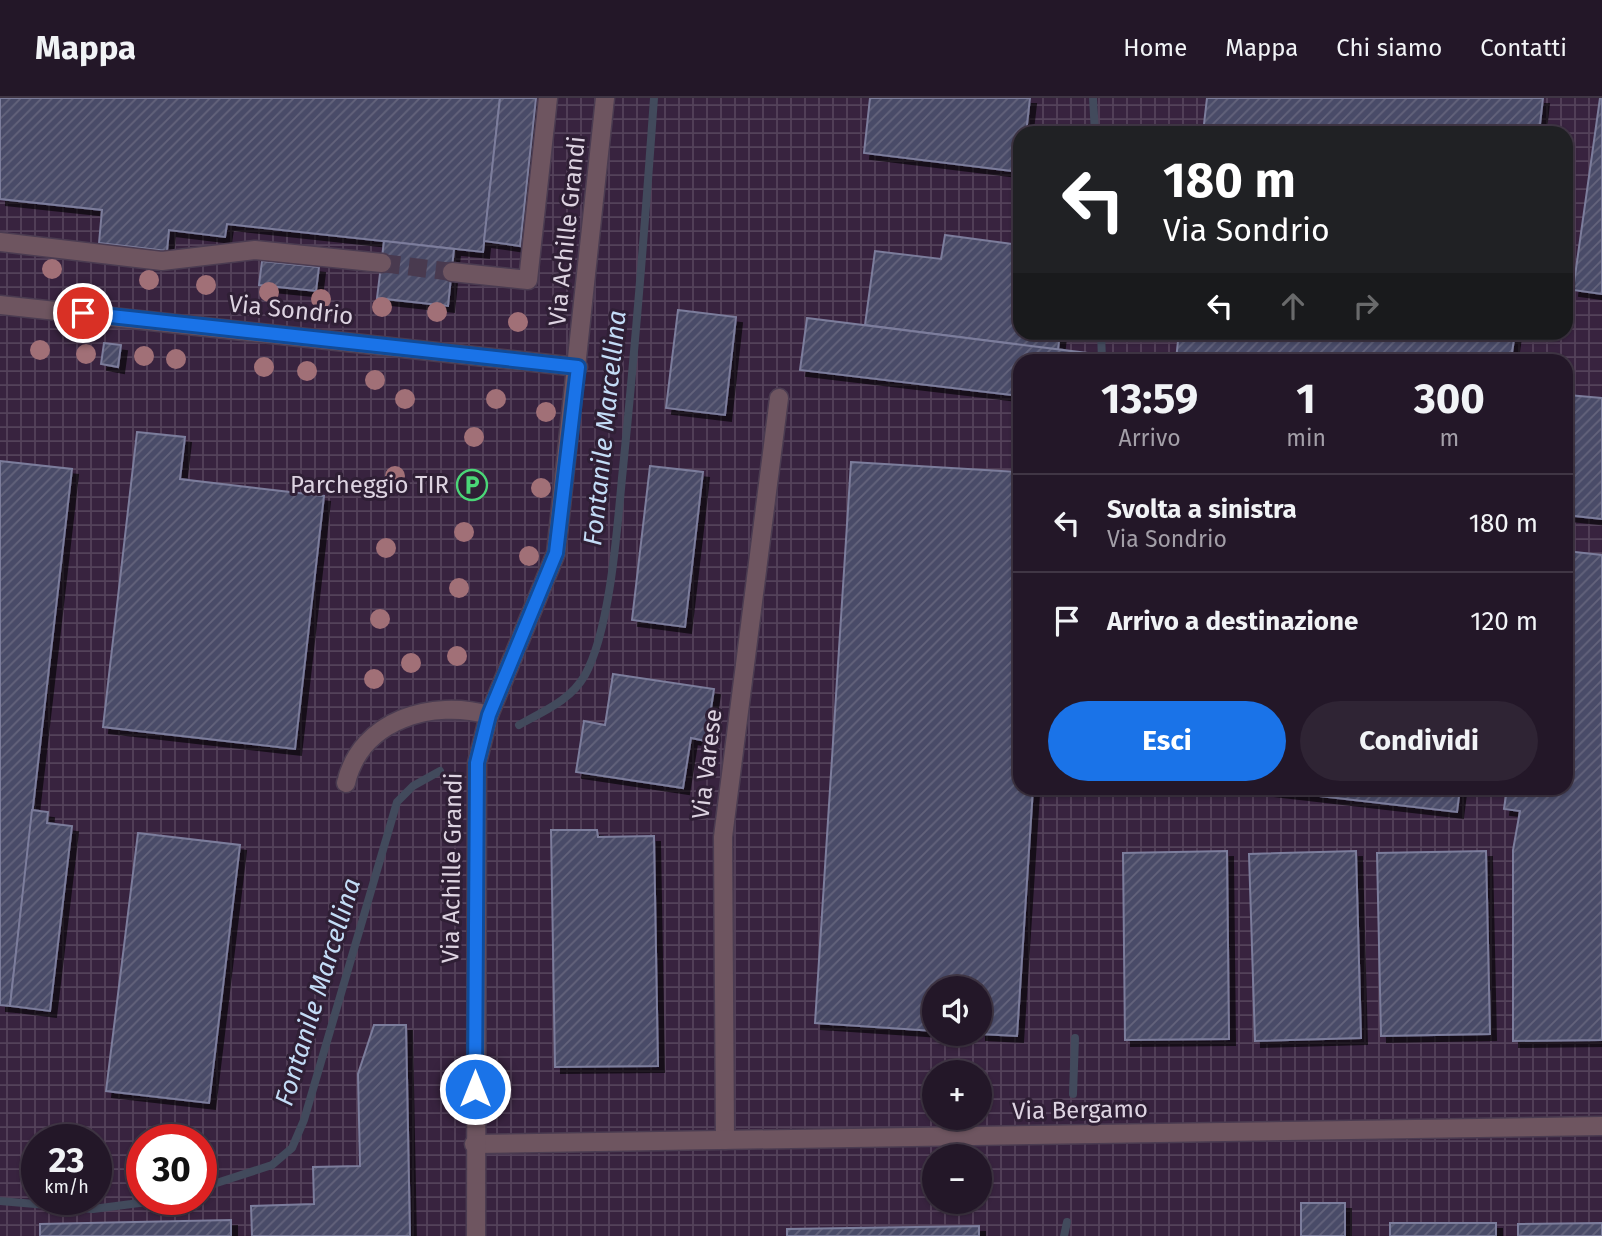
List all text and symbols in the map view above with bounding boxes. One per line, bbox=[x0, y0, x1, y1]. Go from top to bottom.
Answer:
text: Mappa bbox=[35, 28, 136, 68]
text: Home bbox=[1123, 34, 1187, 62]
text: Mappa bbox=[1225, 34, 1298, 62]
text: Chi siamo bbox=[1336, 34, 1442, 62]
text: Contatti bbox=[1480, 34, 1567, 62]
street label: Via Achille Grandi bbox=[543, 135, 591, 327]
text: 180 m bbox=[1163, 151, 1296, 210]
icon: left bbox=[1048, 154, 1139, 245]
text: Via Sondrio bbox=[1163, 211, 1330, 249]
pin bbox=[53, 283, 113, 343]
icon: left bbox=[1201, 287, 1239, 325]
icon: ahead bbox=[1274, 287, 1312, 325]
icon: right bbox=[1347, 287, 1385, 325]
street label: Via Sondrio bbox=[227, 290, 355, 330]
icon: arrive bbox=[64, 294, 102, 332]
water label: Fontanile Marcellina bbox=[577, 309, 633, 547]
text: 13:59 bbox=[1101, 374, 1198, 424]
text: 1 bbox=[1296, 374, 1316, 424]
text: 300 bbox=[1414, 374, 1485, 424]
text: Arrivo bbox=[1119, 424, 1181, 452]
text: min bbox=[1286, 424, 1326, 452]
text: m bbox=[1440, 424, 1459, 452]
parking icon: Parcheggio TIR bbox=[455, 468, 489, 502]
place label: Parcheggio TIR bbox=[290, 471, 449, 499]
text: Svolta a sinistra bbox=[1107, 494, 1297, 525]
icon: left bbox=[1048, 504, 1086, 542]
text: 180 m bbox=[1469, 508, 1538, 539]
text: Via Sondrio bbox=[1107, 525, 1227, 553]
icon: arrive bbox=[1048, 602, 1086, 640]
text: Arrivo a destinazione bbox=[1107, 606, 1358, 637]
text: 120 m bbox=[1470, 606, 1538, 637]
button: Esci bbox=[1048, 701, 1286, 781]
button: Condividi bbox=[1300, 701, 1538, 781]
street label: Via Varese bbox=[686, 707, 728, 821]
street label: Via Achille Grandi bbox=[436, 772, 468, 964]
water label: Fontanile Marcellina bbox=[269, 874, 367, 1110]
map controls bbox=[922, 976, 992, 1214]
button: sound bbox=[922, 976, 992, 1046]
position arrow bbox=[438, 1052, 512, 1126]
button: + bbox=[922, 1060, 992, 1130]
street label: Via Bergamo bbox=[1012, 1095, 1148, 1125]
speed limit sign: 30 bbox=[126, 1124, 217, 1215]
text: 23 bbox=[48, 1139, 85, 1181]
button: − bbox=[922, 1144, 992, 1214]
text: km/h bbox=[44, 1176, 89, 1198]

